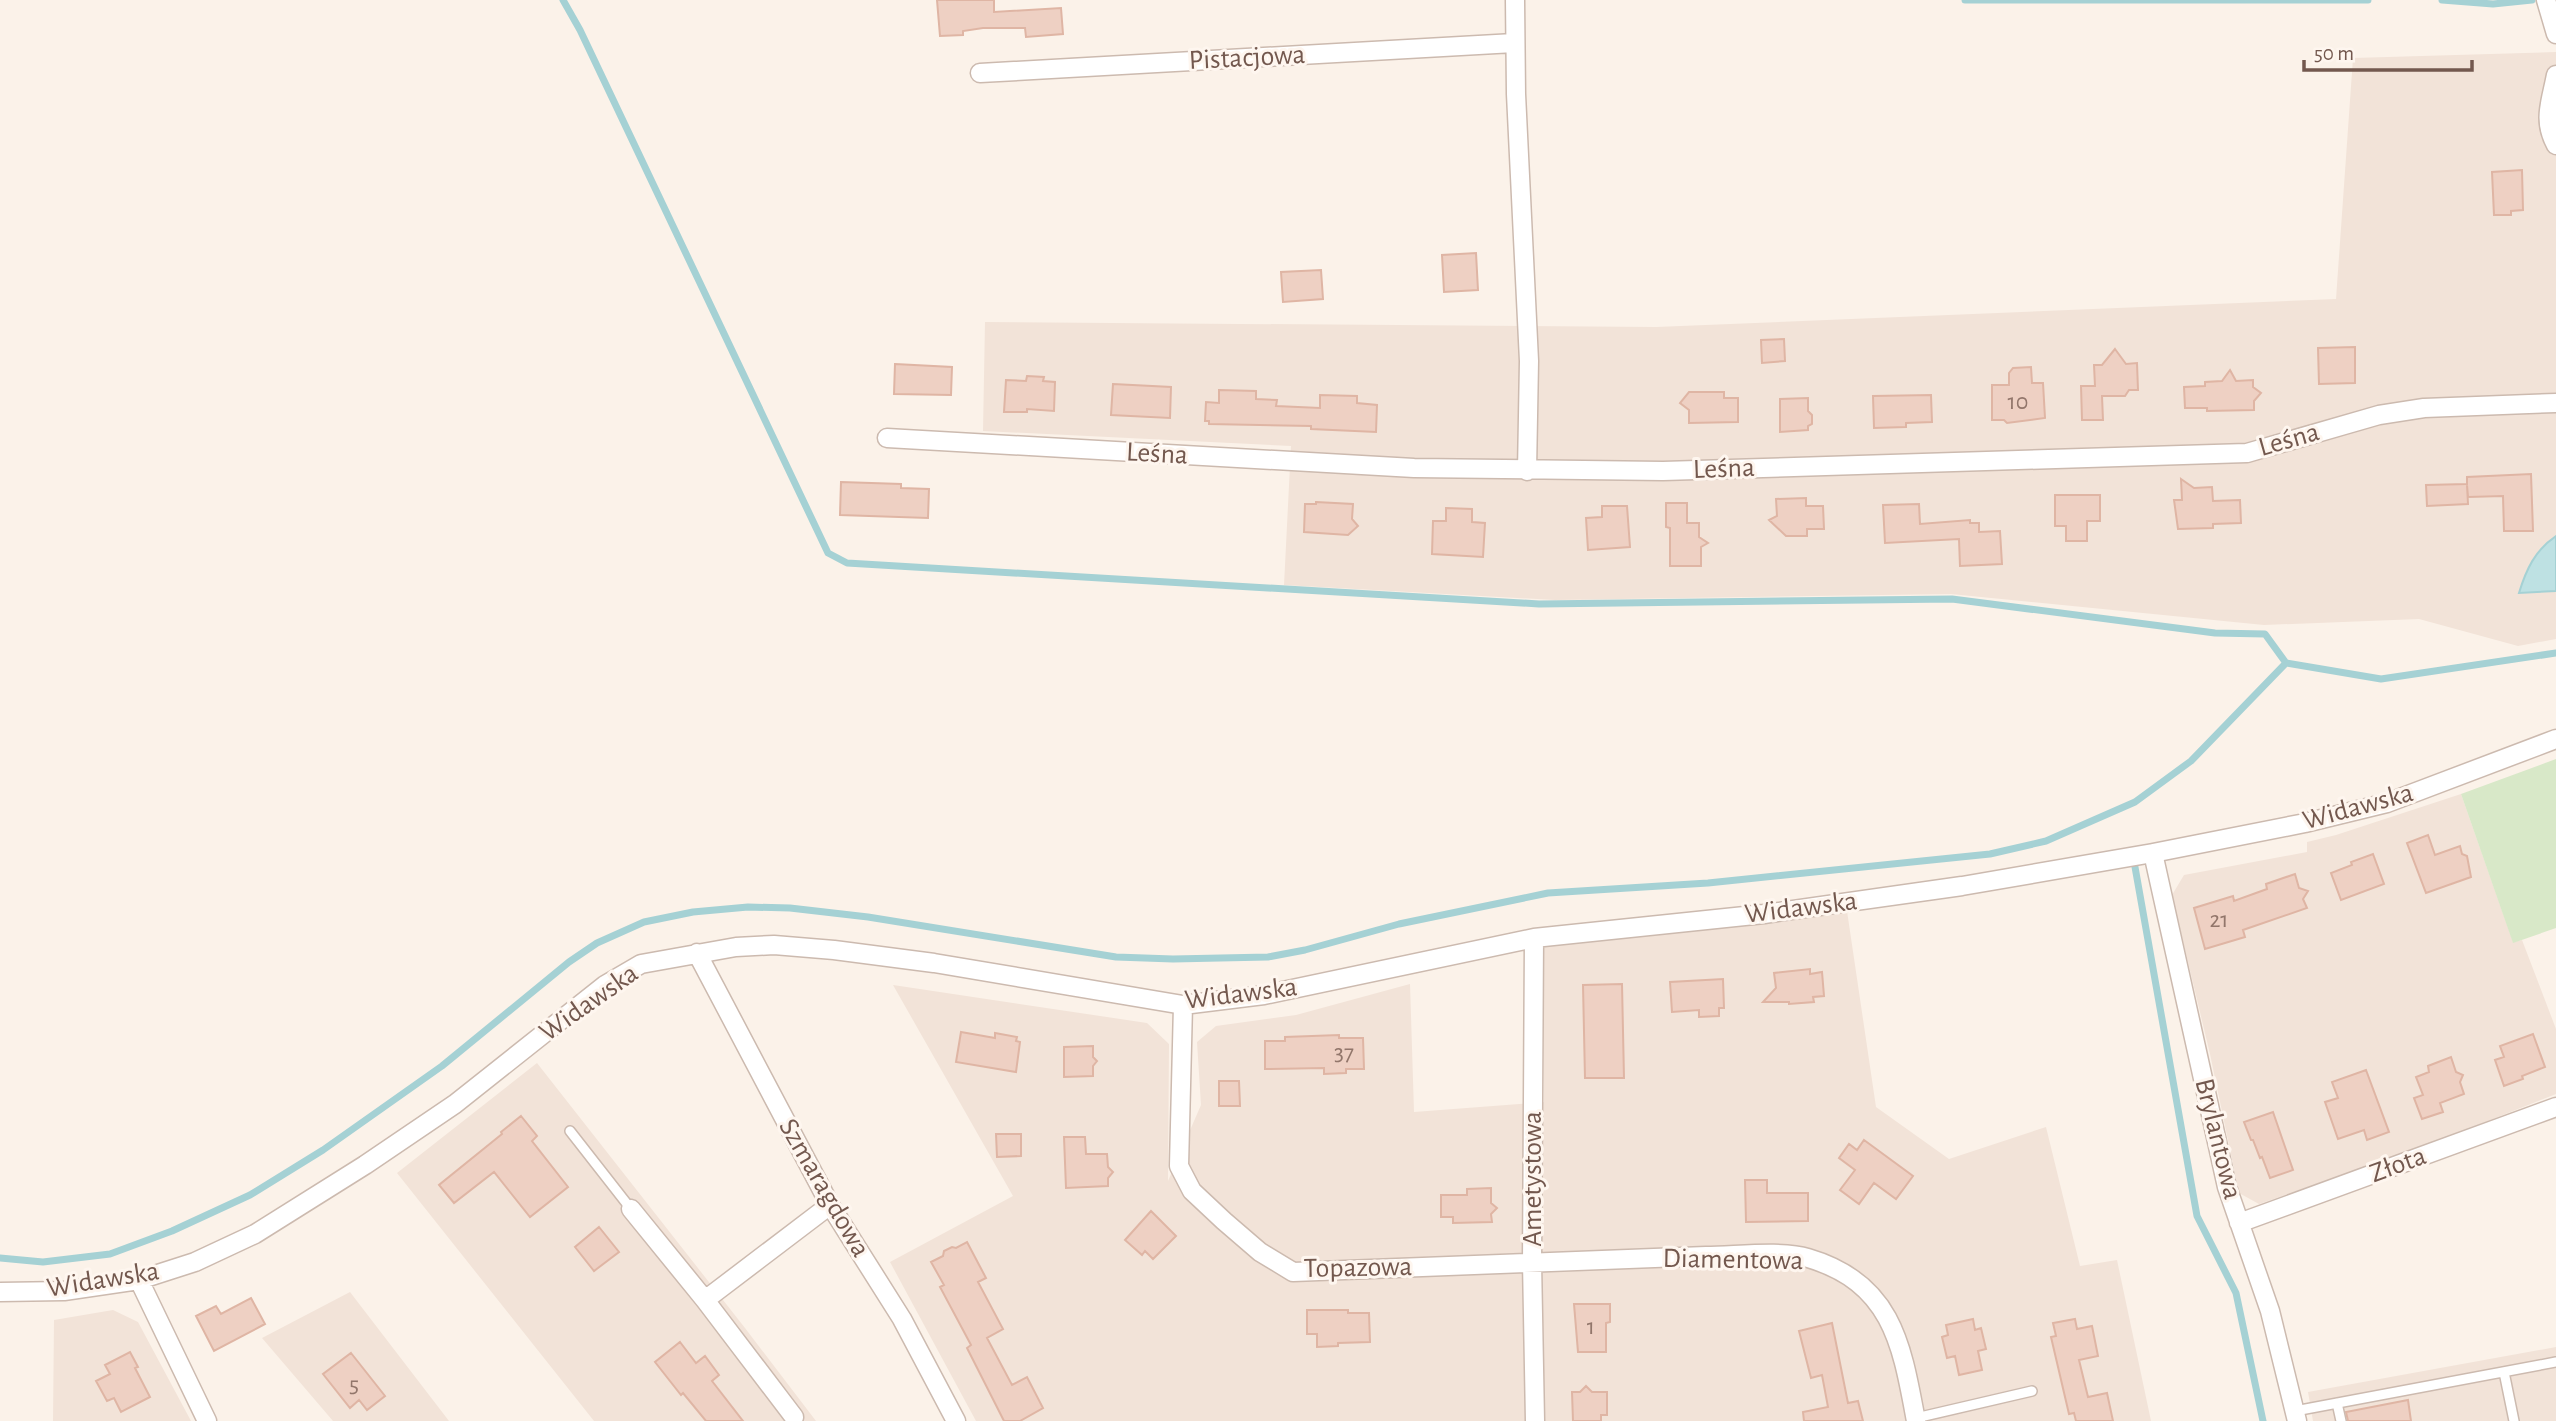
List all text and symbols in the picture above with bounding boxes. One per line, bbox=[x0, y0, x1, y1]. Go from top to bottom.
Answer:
scale bar bbox=[2304, 28, 2472, 72]
street label: Pistacjowa bbox=[1188, 41, 1306, 75]
text: 50 m bbox=[2314, 43, 2354, 64]
house number: 10 bbox=[2008, 390, 2028, 414]
street label: Leśna bbox=[2255, 418, 2323, 462]
street label: Leśna bbox=[1125, 438, 1189, 470]
street label: Leśna bbox=[1693, 454, 1755, 484]
street label: Widawska bbox=[2300, 779, 2416, 835]
street label: Widawska bbox=[1743, 887, 1859, 929]
house number: 21 bbox=[2209, 908, 2229, 932]
street label: Widawska bbox=[535, 959, 643, 1047]
street label: Widawska bbox=[1183, 973, 1299, 1015]
house number: 37 bbox=[1334, 1041, 1354, 1065]
street label: Brylantowa bbox=[2189, 1076, 2247, 1202]
street label: Ametystowa bbox=[1519, 1111, 1547, 1247]
street label: Szmaragdowa bbox=[773, 1114, 875, 1262]
street label: Złota bbox=[2366, 1142, 2430, 1188]
street label: Diamentowa bbox=[1662, 1245, 1804, 1275]
street label: Topazowa bbox=[1303, 1253, 1413, 1283]
street label: Widawska bbox=[45, 1257, 161, 1303]
house number: 1 bbox=[1587, 1315, 1595, 1339]
house number: 5 bbox=[349, 1373, 359, 1397]

